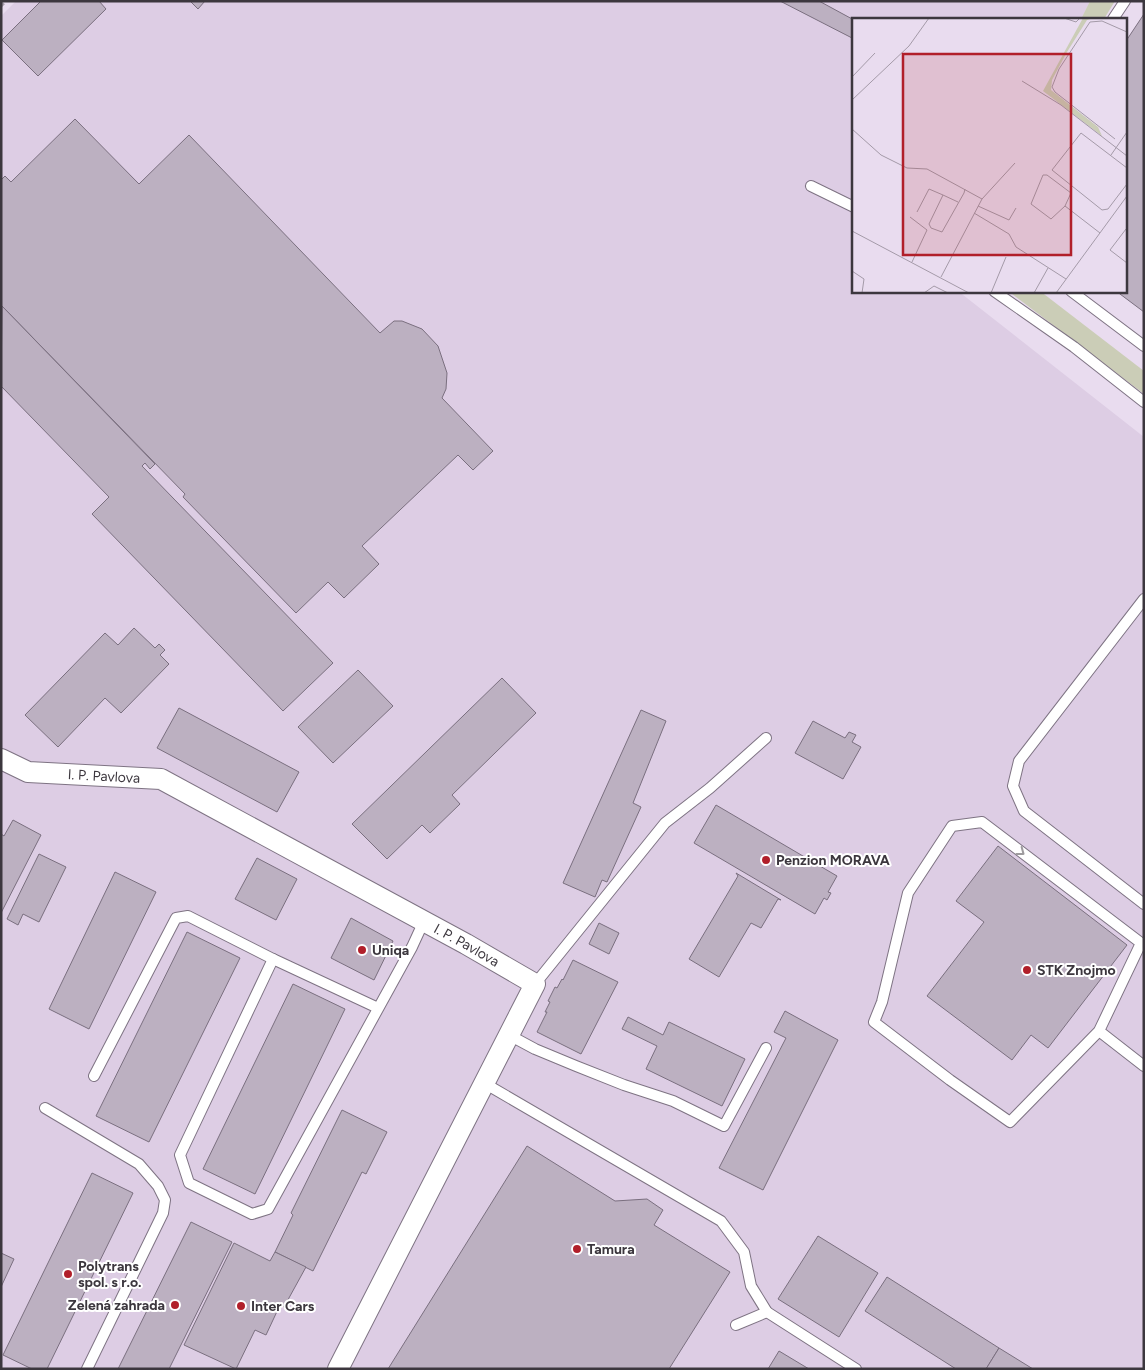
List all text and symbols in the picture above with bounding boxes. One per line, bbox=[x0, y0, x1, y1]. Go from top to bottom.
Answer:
inset map bbox=[852, 18, 1128, 292]
street label: I. P. Pavlova bbox=[67, 766, 140, 786]
one-way arrow bbox=[1015, 846, 1025, 855]
place label: Penzion MORAVA bbox=[776, 852, 890, 869]
marker: Penzion MORAVA bbox=[760, 854, 772, 866]
street label: I. P. Pavlova bbox=[431, 920, 502, 970]
place label: Uniqa bbox=[372, 942, 409, 959]
marker: Uniqa bbox=[356, 944, 368, 956]
place label: STK Znojmo bbox=[1037, 962, 1116, 979]
marker: STK Znojmo bbox=[1021, 964, 1033, 976]
place label: Tamura bbox=[587, 1241, 635, 1258]
marker: Tamura bbox=[571, 1243, 583, 1255]
place label: Polytrans spol. s r.o. bbox=[78, 1258, 142, 1291]
marker: Polytrans spol. s r.o. bbox=[62, 1268, 74, 1280]
place label: Zelená zahrada bbox=[68, 1297, 165, 1314]
place label: Inter Cars bbox=[251, 1298, 315, 1315]
marker: Zelená zahrada bbox=[169, 1299, 181, 1311]
marker: Inter Cars bbox=[235, 1300, 247, 1312]

